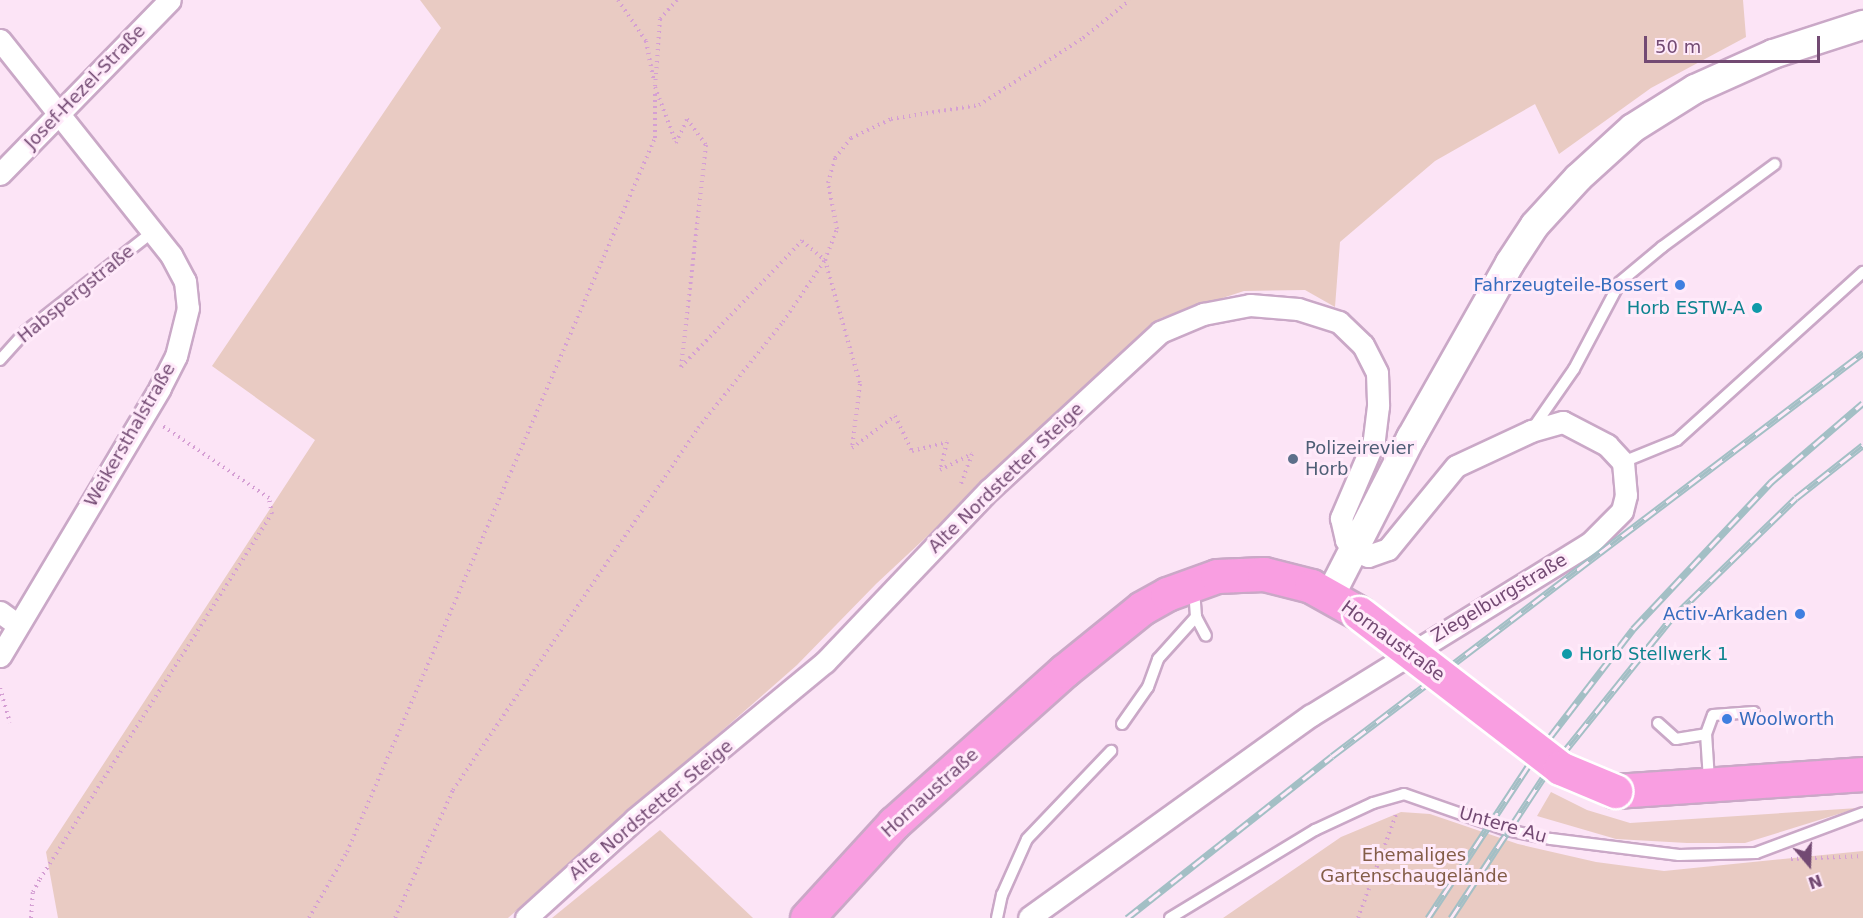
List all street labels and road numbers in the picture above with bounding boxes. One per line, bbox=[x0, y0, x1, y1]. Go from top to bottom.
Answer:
street label: Josef-Hezel-Straße bbox=[20, 20, 150, 154]
street label: Habspergstraße bbox=[13, 240, 139, 348]
street label: Weikersthalstraße bbox=[80, 359, 180, 511]
street label: Alte Nordstetter Steige bbox=[924, 398, 1088, 558]
street label: Ziegelburgstraße bbox=[1427, 549, 1571, 647]
street label: Hornaustraße bbox=[1337, 596, 1449, 686]
street label: Alte Nordstetter Steige bbox=[565, 735, 737, 885]
street label: Hornaustraße bbox=[877, 744, 983, 842]
street label: Untere Au bbox=[1457, 802, 1549, 848]

